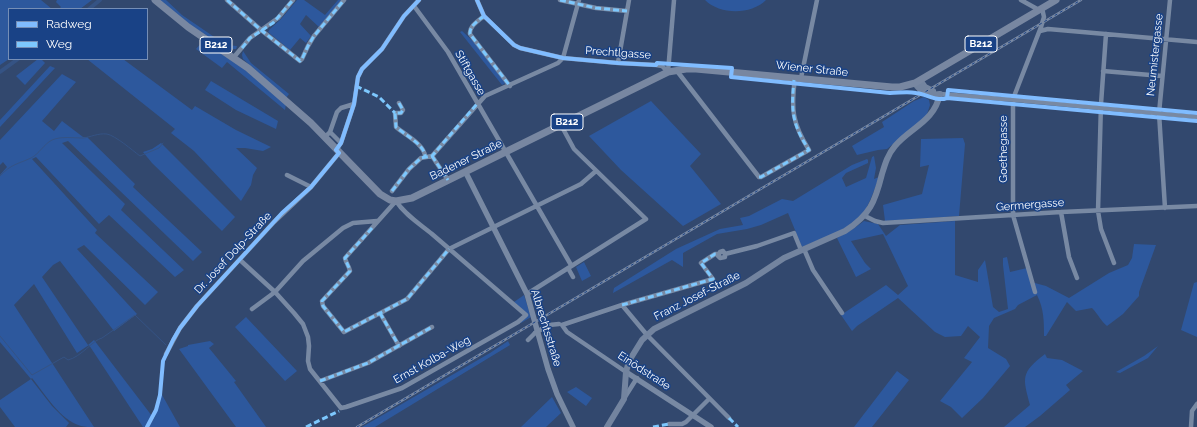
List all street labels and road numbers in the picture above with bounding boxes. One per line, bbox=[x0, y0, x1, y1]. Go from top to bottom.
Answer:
street label: Neumistergasse bbox=[1144, 13, 1166, 97]
road number: B212 bbox=[965, 36, 997, 52]
road number: B212 bbox=[200, 37, 232, 53]
street label: Prechtlgasse bbox=[585, 44, 651, 62]
street label: Stiftgasse bbox=[452, 48, 488, 98]
street label: Wiener Straße bbox=[775, 59, 849, 79]
road number: B212 bbox=[551, 114, 583, 130]
street label: Goethegasse bbox=[997, 115, 1011, 183]
street label: Badener Straße bbox=[428, 137, 504, 183]
street label: Germergasse bbox=[995, 196, 1065, 214]
street label: Dr. Josef Dolp-Straße bbox=[192, 209, 274, 297]
street label: Franz Josef-Straße bbox=[652, 269, 742, 323]
street label: Albrechtsstraße bbox=[528, 288, 564, 368]
street label: Ernst Kolba-Weg bbox=[391, 333, 473, 387]
street label: Einödstraße bbox=[615, 349, 673, 393]

